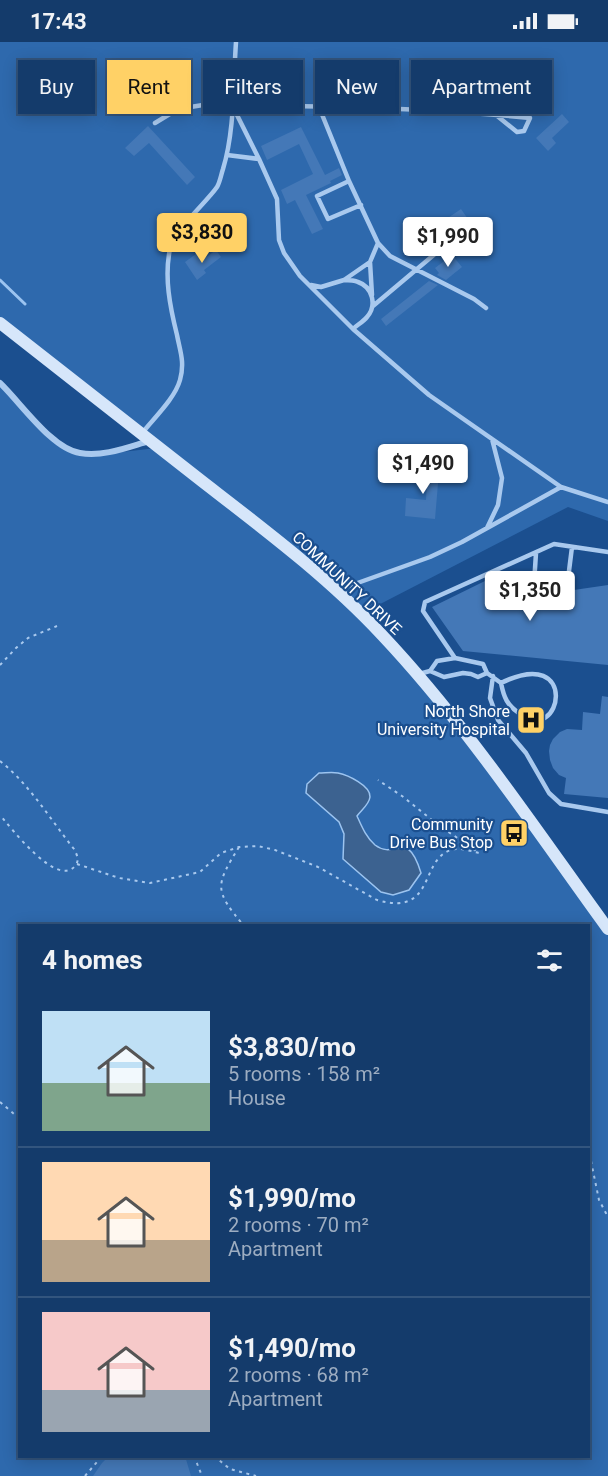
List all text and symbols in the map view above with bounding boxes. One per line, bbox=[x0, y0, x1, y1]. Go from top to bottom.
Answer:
text: 17:43 bbox=[30, 9, 87, 34]
chip: Buy bbox=[18, 60, 95, 114]
chip: Rent bbox=[107, 60, 191, 114]
chip: Filters bbox=[203, 60, 303, 114]
chip: New bbox=[315, 60, 399, 114]
chip: Apartment bbox=[411, 60, 552, 114]
pin: $3,830 bbox=[153, 213, 251, 264]
pin: $1,990 bbox=[399, 217, 497, 268]
text: $3,830 bbox=[171, 220, 233, 244]
text: $1,990 bbox=[417, 224, 479, 248]
pin: $1,490 bbox=[374, 444, 472, 495]
text: $1,490 bbox=[392, 451, 454, 475]
street label: COMMUNITY DRIVE bbox=[288, 527, 406, 639]
pin: $1,350 bbox=[481, 571, 579, 622]
text: $1,350 bbox=[499, 578, 561, 602]
place label: North Shore University Hospital bbox=[377, 702, 510, 739]
hospital icon: North Shore University Hospital bbox=[515, 704, 547, 736]
place label: Community Drive Bus Stop bbox=[389, 815, 493, 852]
bus stop icon: Community Drive Bus Stop bbox=[498, 817, 530, 849]
icon: filters bbox=[533, 944, 566, 977]
text: 4 homes bbox=[42, 945, 143, 975]
text: $3,830/mo bbox=[228, 1032, 356, 1062]
icon: home bbox=[90, 1035, 162, 1107]
text: 5 rooms · 158 m² bbox=[228, 1062, 380, 1086]
text: House bbox=[228, 1086, 286, 1110]
text: $1,990/mo bbox=[228, 1183, 356, 1213]
icon: home bbox=[90, 1186, 162, 1258]
text: 2 rooms · 70 m² bbox=[228, 1213, 369, 1237]
text: Apartment bbox=[228, 1237, 323, 1261]
text: $1,490/mo bbox=[228, 1333, 356, 1363]
icon: home bbox=[90, 1336, 162, 1408]
text: 2 rooms · 68 m² bbox=[228, 1363, 369, 1387]
text: Apartment bbox=[228, 1387, 323, 1411]

